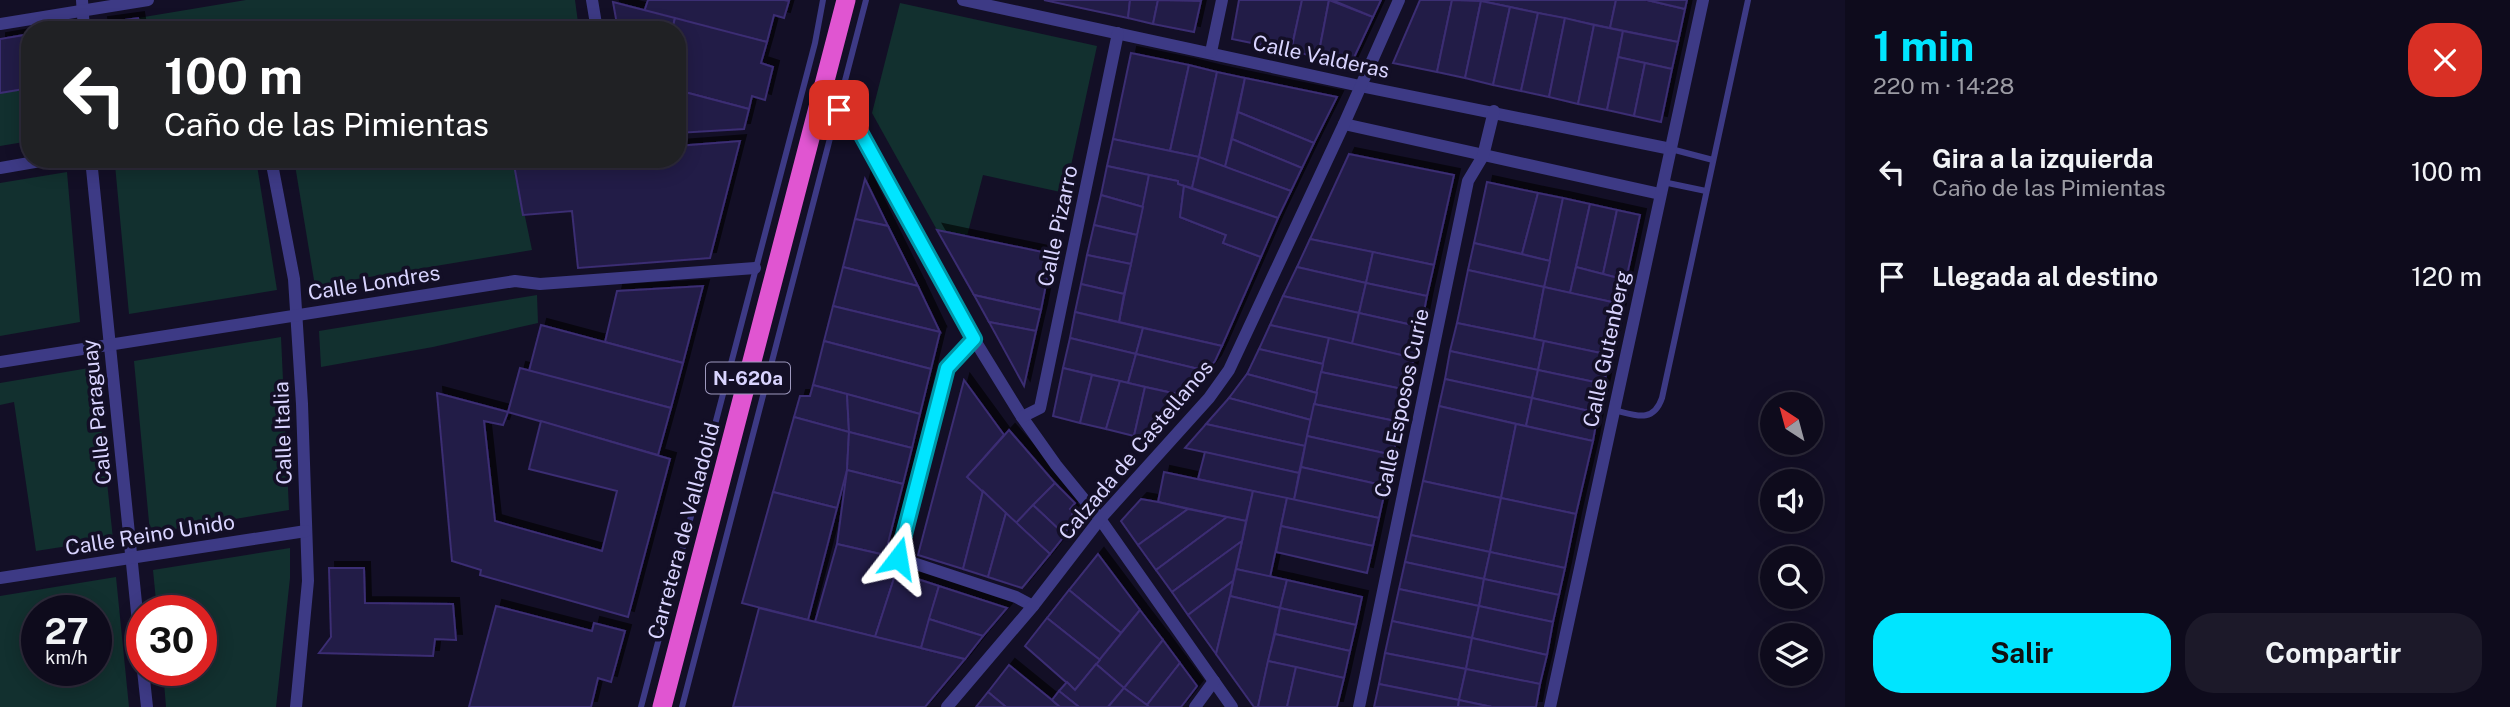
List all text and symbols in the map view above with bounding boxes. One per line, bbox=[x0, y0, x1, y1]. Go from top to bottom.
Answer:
text: 1 min bbox=[1873, 21, 1974, 70]
button: close bbox=[2408, 23, 2482, 97]
street label: Calle Valderas bbox=[1250, 30, 1392, 83]
text: 100 m bbox=[164, 47, 303, 105]
icon: left bbox=[49, 49, 140, 140]
text: 220 m · 14:28 bbox=[1873, 72, 2014, 99]
pin bbox=[809, 80, 869, 140]
icon: arrive bbox=[820, 91, 858, 129]
text: Caño de las Pimientas bbox=[164, 106, 489, 143]
text: Gira a la izquierda bbox=[1932, 143, 2154, 174]
icon: left bbox=[1873, 153, 1911, 191]
text: 100 m bbox=[2411, 156, 2482, 187]
street label: Calle Pizarro bbox=[1032, 163, 1083, 289]
text: Caño de las Pimientas bbox=[1932, 174, 2166, 201]
icon: arrive bbox=[1873, 258, 1911, 296]
street label: Calle Londres bbox=[306, 260, 442, 305]
text: Llegada al destino bbox=[1932, 261, 2158, 292]
text: 120 m bbox=[2411, 261, 2482, 292]
street label: Calle Gutenberg bbox=[1578, 268, 1635, 430]
street label: Calle Esposos Curie bbox=[1369, 306, 1434, 500]
street label: Calle Paraguay bbox=[76, 338, 117, 486]
street label: Calzada de Castellanos bbox=[1053, 355, 1218, 545]
road number: N-620a bbox=[706, 362, 790, 394]
street label: Calle Italia bbox=[268, 381, 297, 485]
north arrow bbox=[1760, 392, 1824, 455]
map controls bbox=[1760, 392, 1823, 686]
street label: Carretera de Valladolid bbox=[642, 420, 725, 642]
button: sound bbox=[1760, 469, 1823, 532]
street label: Calle Reino Unido bbox=[63, 509, 236, 560]
position arrow bbox=[861, 521, 935, 595]
button: search bbox=[1760, 546, 1823, 609]
speed limit sign: 30 bbox=[126, 595, 217, 686]
text: 27 bbox=[44, 611, 89, 652]
button: Salir bbox=[1873, 613, 2171, 693]
button: Compartir bbox=[2185, 613, 2482, 693]
button: layers bbox=[1760, 623, 1823, 686]
text: km/h bbox=[45, 647, 88, 668]

